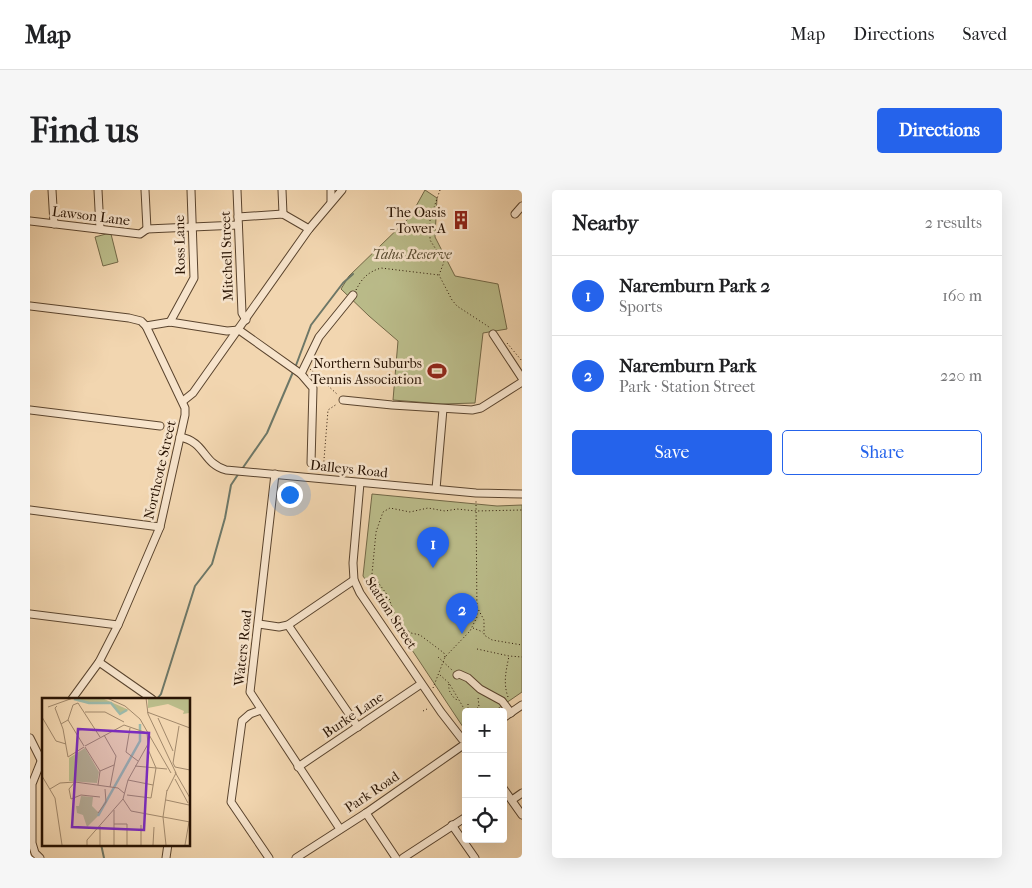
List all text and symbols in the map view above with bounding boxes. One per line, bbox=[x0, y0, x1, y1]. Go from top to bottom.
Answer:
text: Map bbox=[25, 21, 71, 49]
text: Map bbox=[791, 24, 825, 45]
text: Directions bbox=[853, 24, 934, 45]
text: Saved bbox=[962, 24, 1007, 45]
button: Directions bbox=[877, 108, 1002, 153]
text: Find us bbox=[30, 110, 139, 151]
street label: Lawson Lane bbox=[51, 203, 131, 229]
place label: The Oasis - Tower A bbox=[387, 204, 447, 237]
building icon: The Oasis - Tower A bbox=[450, 209, 472, 231]
street label: Mitchell Street bbox=[217, 211, 237, 301]
text: Nearby bbox=[572, 211, 638, 235]
text: 2 results bbox=[925, 213, 982, 232]
street label: Ross Lane bbox=[171, 215, 189, 275]
park label: Talus Reserve bbox=[372, 246, 452, 263]
text: Naremburn Park 2 bbox=[619, 275, 770, 297]
text: 1 bbox=[585, 286, 591, 305]
text: 160 m bbox=[942, 286, 982, 305]
text: Sports bbox=[619, 297, 662, 316]
place label: Northern Suburbs Tennis Association bbox=[311, 355, 422, 388]
text: Naremburn Park bbox=[619, 355, 756, 377]
sports icon: Northern Suburbs Tennis Association bbox=[426, 360, 448, 382]
text: 2 bbox=[584, 366, 592, 385]
text: 220 m bbox=[940, 366, 982, 385]
text: Park · Station Street bbox=[619, 377, 756, 396]
street label: Northcote Street bbox=[140, 419, 180, 521]
button: Save bbox=[572, 430, 772, 475]
button: Share bbox=[782, 430, 982, 475]
street label: Dalleys Road bbox=[309, 456, 389, 482]
your location bbox=[277, 482, 303, 508]
pin: 1 bbox=[417, 527, 449, 568]
street label: Station Street bbox=[361, 574, 421, 652]
pin: 2 bbox=[446, 593, 478, 634]
street label: Waters Road bbox=[230, 609, 255, 688]
street label: Burke Lane bbox=[319, 688, 387, 742]
inset map bbox=[42, 698, 190, 846]
map controls bbox=[462, 708, 507, 843]
button: + bbox=[462, 708, 507, 753]
button: − bbox=[462, 753, 507, 798]
street label: Park Road bbox=[342, 767, 403, 816]
button: locate bbox=[462, 798, 507, 843]

